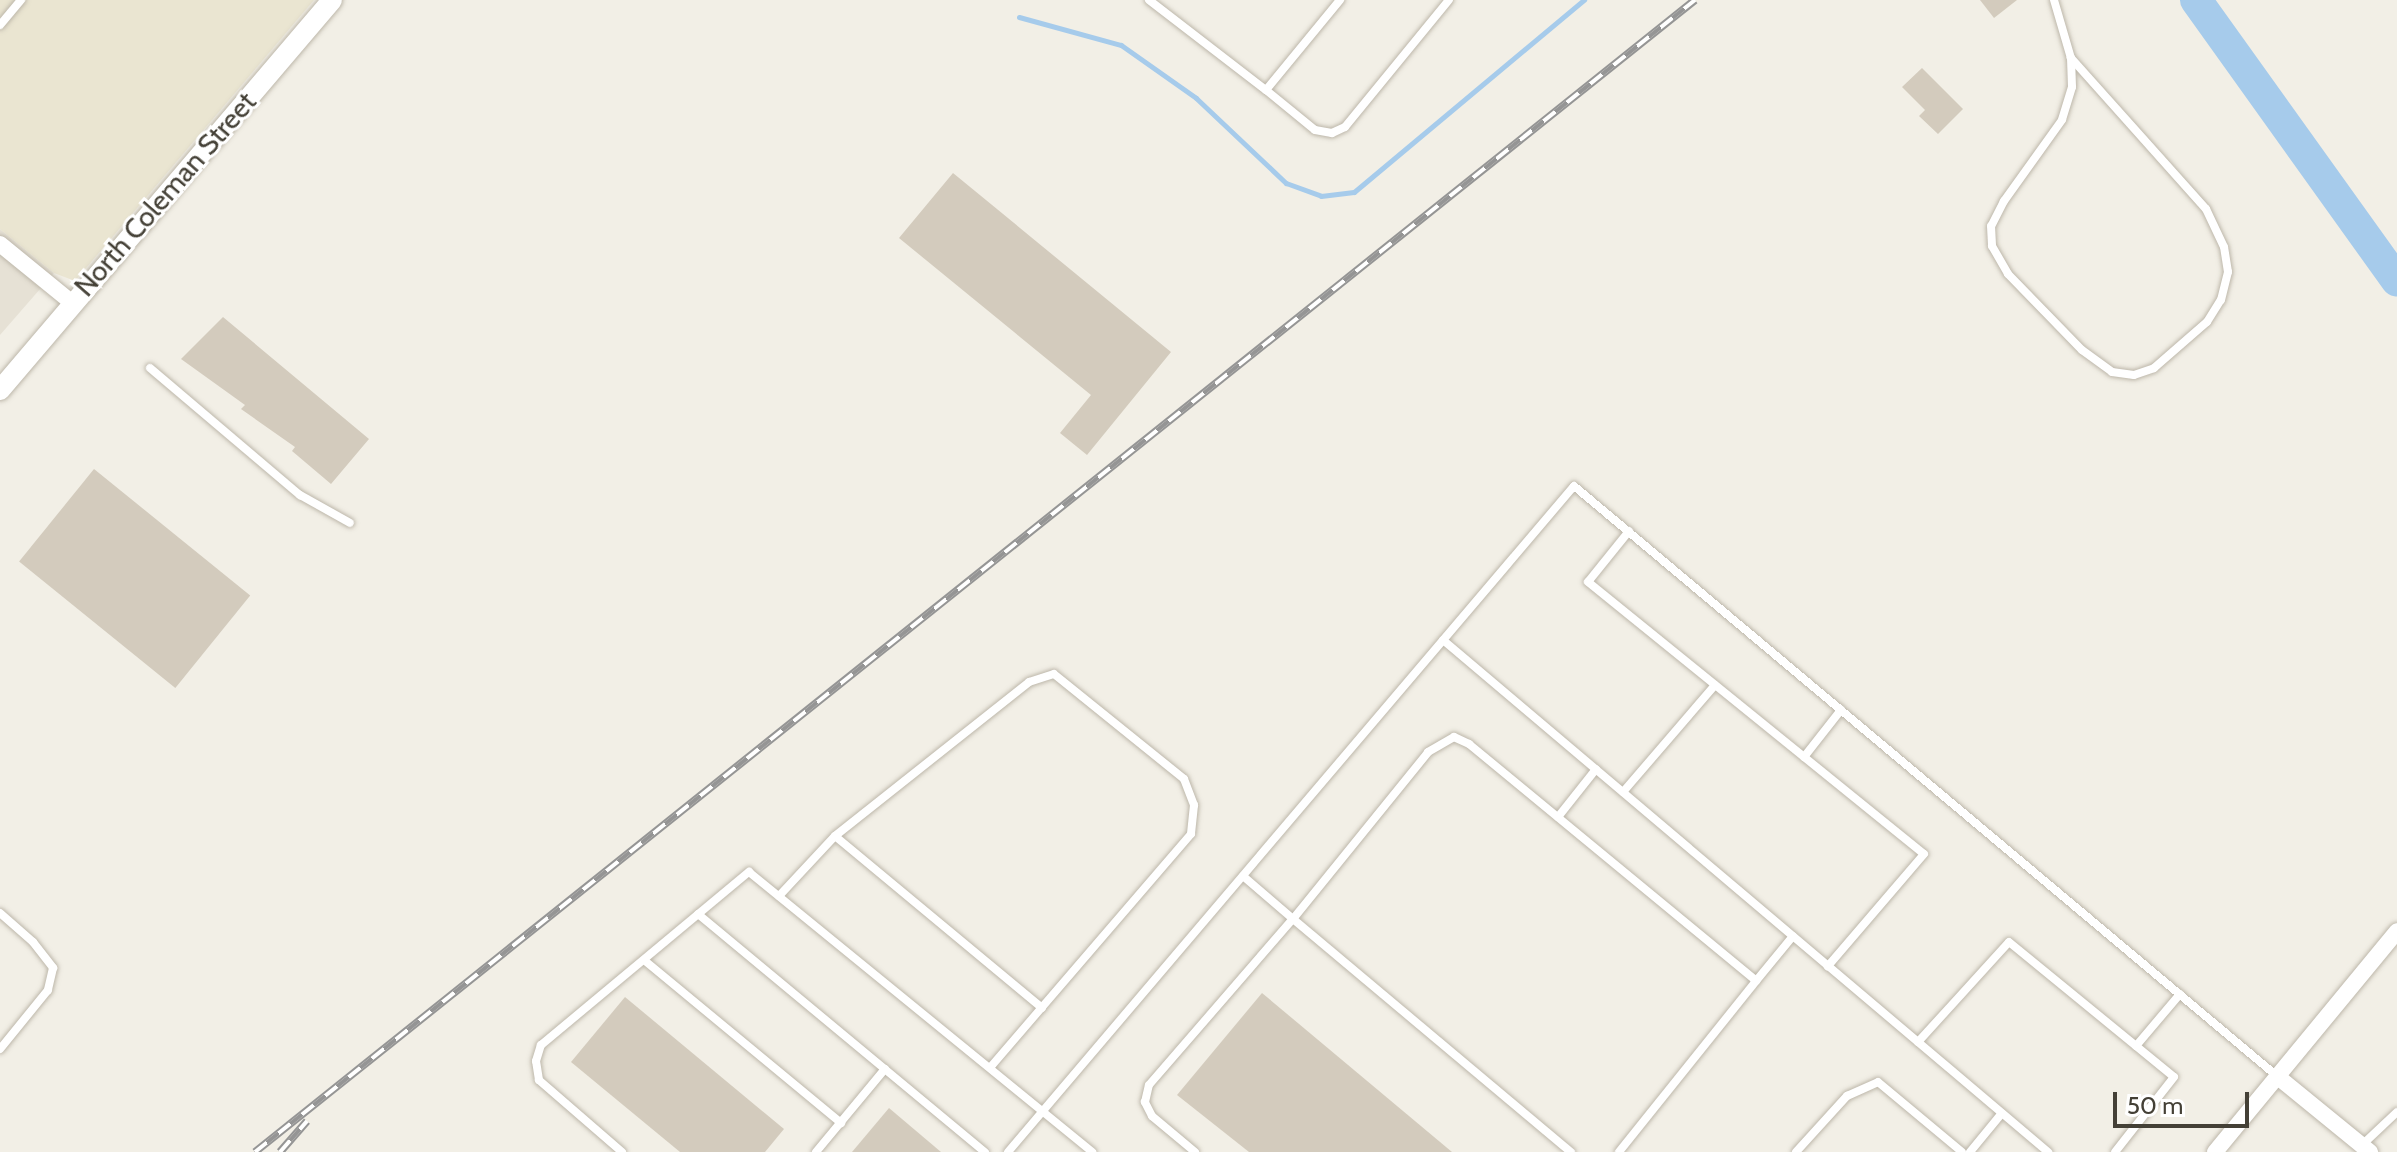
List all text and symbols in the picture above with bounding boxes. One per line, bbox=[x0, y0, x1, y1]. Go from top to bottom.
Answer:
street label: North Coleman Street bbox=[67, 85, 263, 303]
scale bar bbox=[2117, 1076, 2253, 1126]
text: 50 m bbox=[2127, 1091, 2183, 1120]

